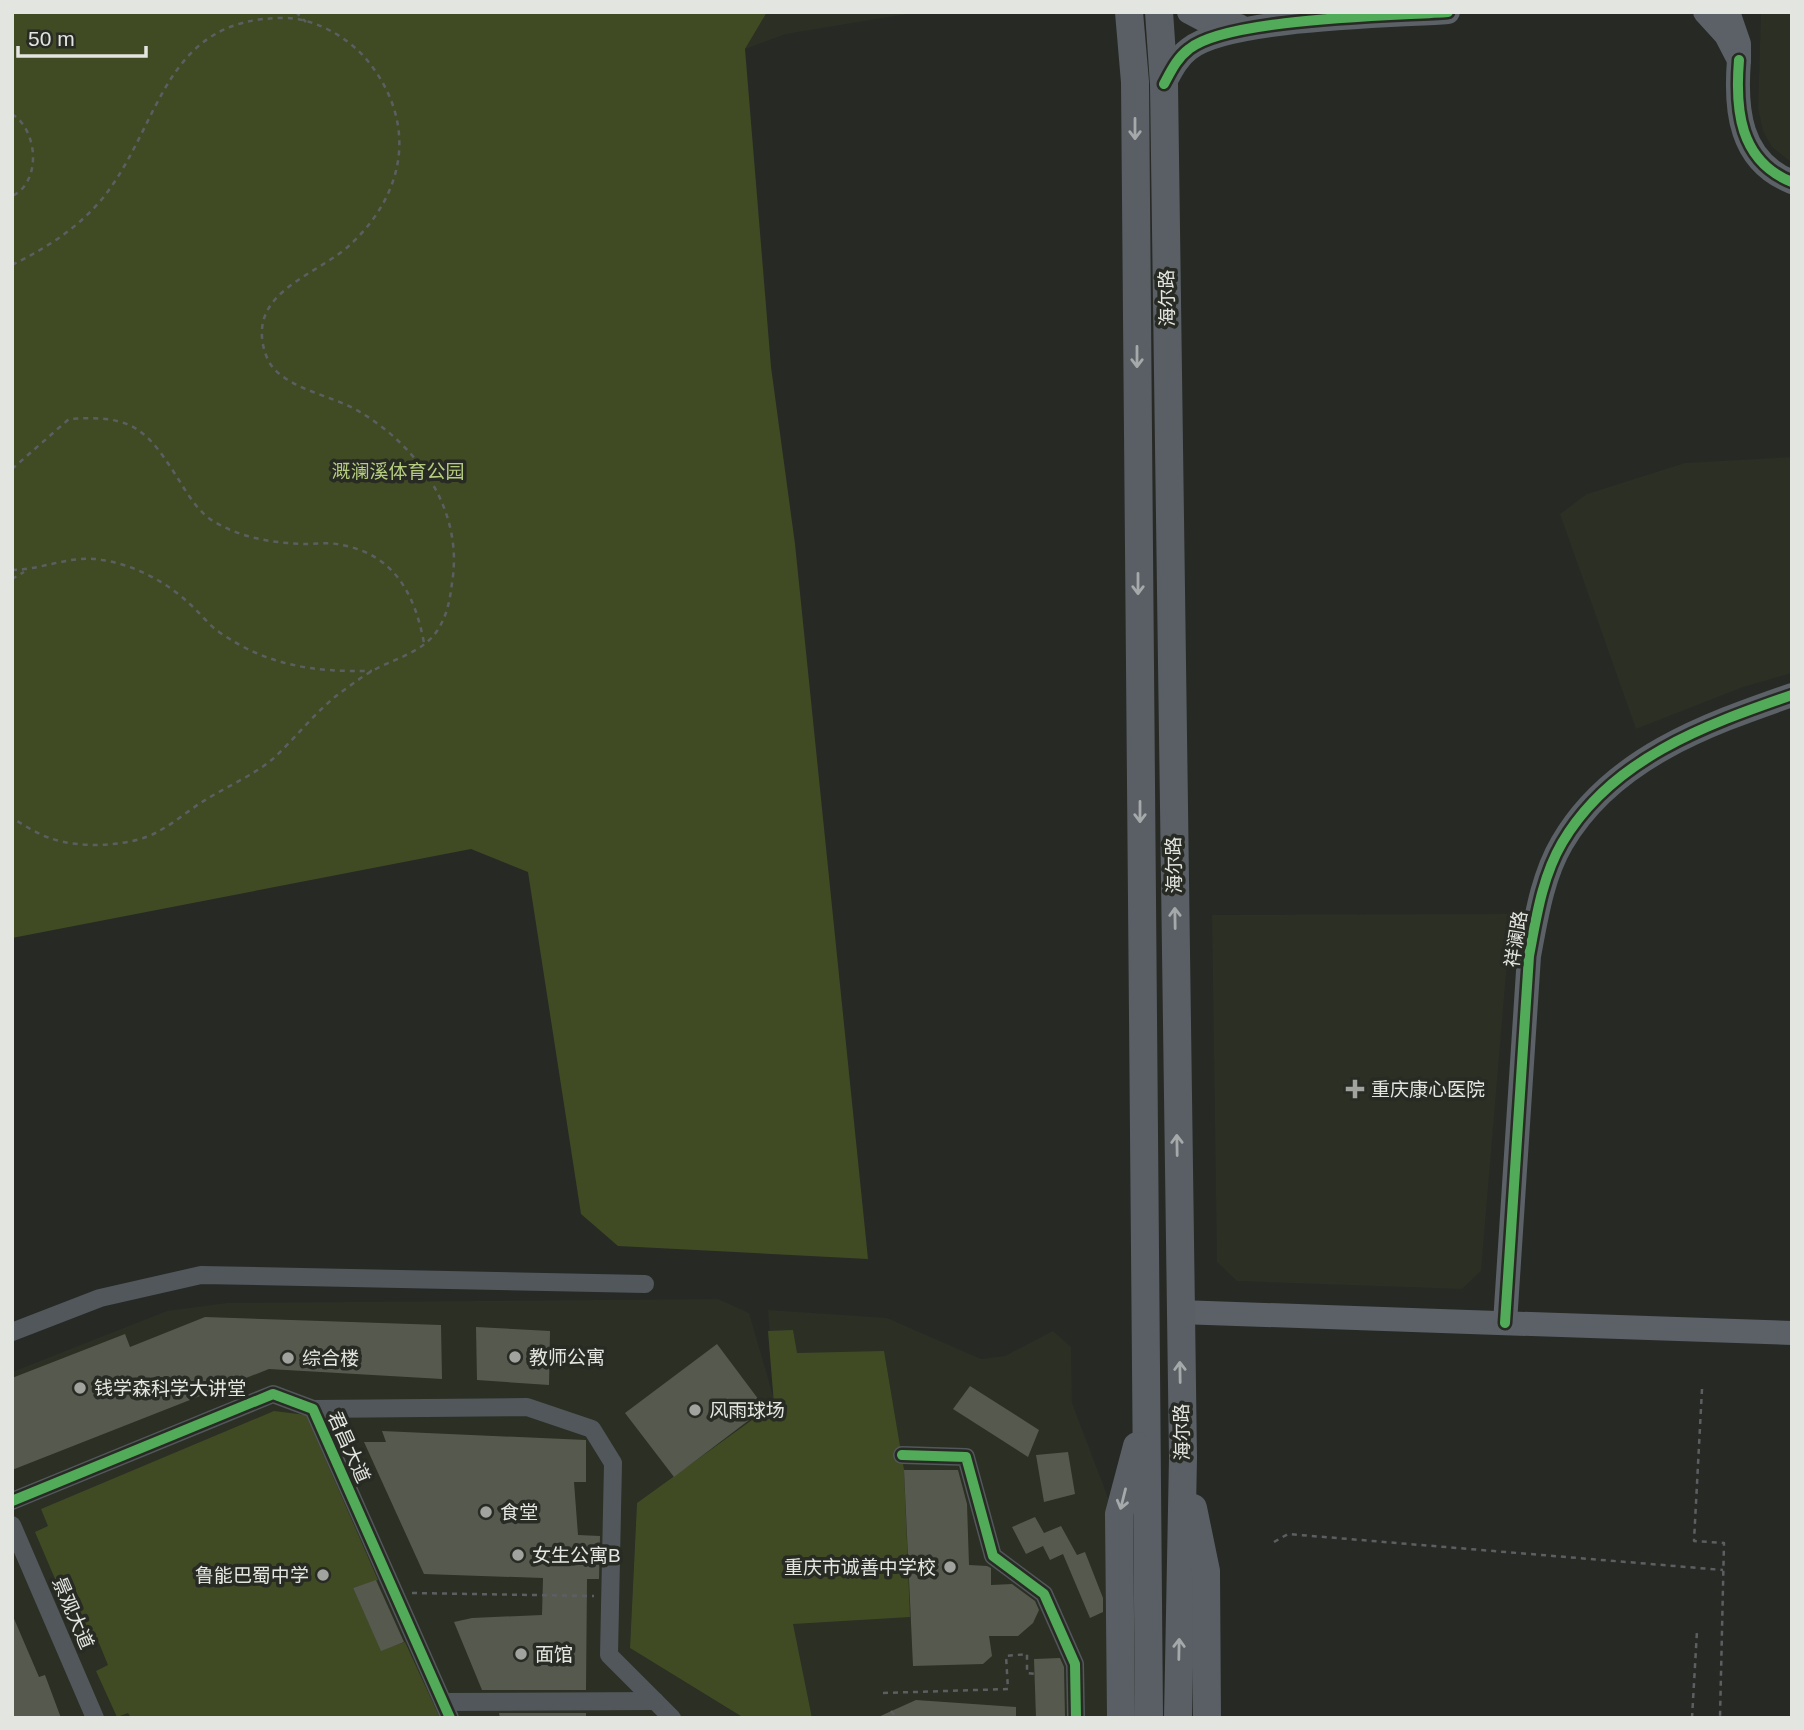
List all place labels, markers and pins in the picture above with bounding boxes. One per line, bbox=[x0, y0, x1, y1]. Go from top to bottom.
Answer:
marker: 重庆康心医院 bbox=[1345, 1079, 1365, 1099]
place label: 重庆康心医院 bbox=[1371, 1079, 1485, 1100]
place label: 教师公寓 bbox=[529, 1347, 605, 1368]
place label: 综合楼 bbox=[302, 1348, 359, 1369]
marker: 教师公寓 bbox=[507, 1349, 523, 1365]
marker: 综合楼 bbox=[280, 1350, 296, 1366]
place label: 钱学森科学大讲堂 bbox=[94, 1378, 246, 1399]
marker: 钱学森科学大讲堂 bbox=[72, 1380, 88, 1396]
place label: 风雨球场 bbox=[709, 1400, 785, 1421]
marker: 风雨球场 bbox=[687, 1402, 703, 1418]
place label: 食堂 bbox=[500, 1502, 538, 1523]
marker: 食堂 bbox=[478, 1504, 494, 1520]
place label: 女生公寓B bbox=[532, 1545, 621, 1566]
marker: 女生公寓B bbox=[510, 1547, 526, 1563]
place label: 重庆市诚善中学校 bbox=[784, 1557, 936, 1578]
marker: 重庆市诚善中学校 bbox=[942, 1559, 958, 1575]
place label: 鲁能巴蜀中学 bbox=[195, 1565, 309, 1586]
marker: 鲁能巴蜀中学 bbox=[315, 1567, 331, 1583]
place label: 面馆 bbox=[535, 1644, 573, 1665]
marker: 面馆 bbox=[513, 1646, 529, 1662]

